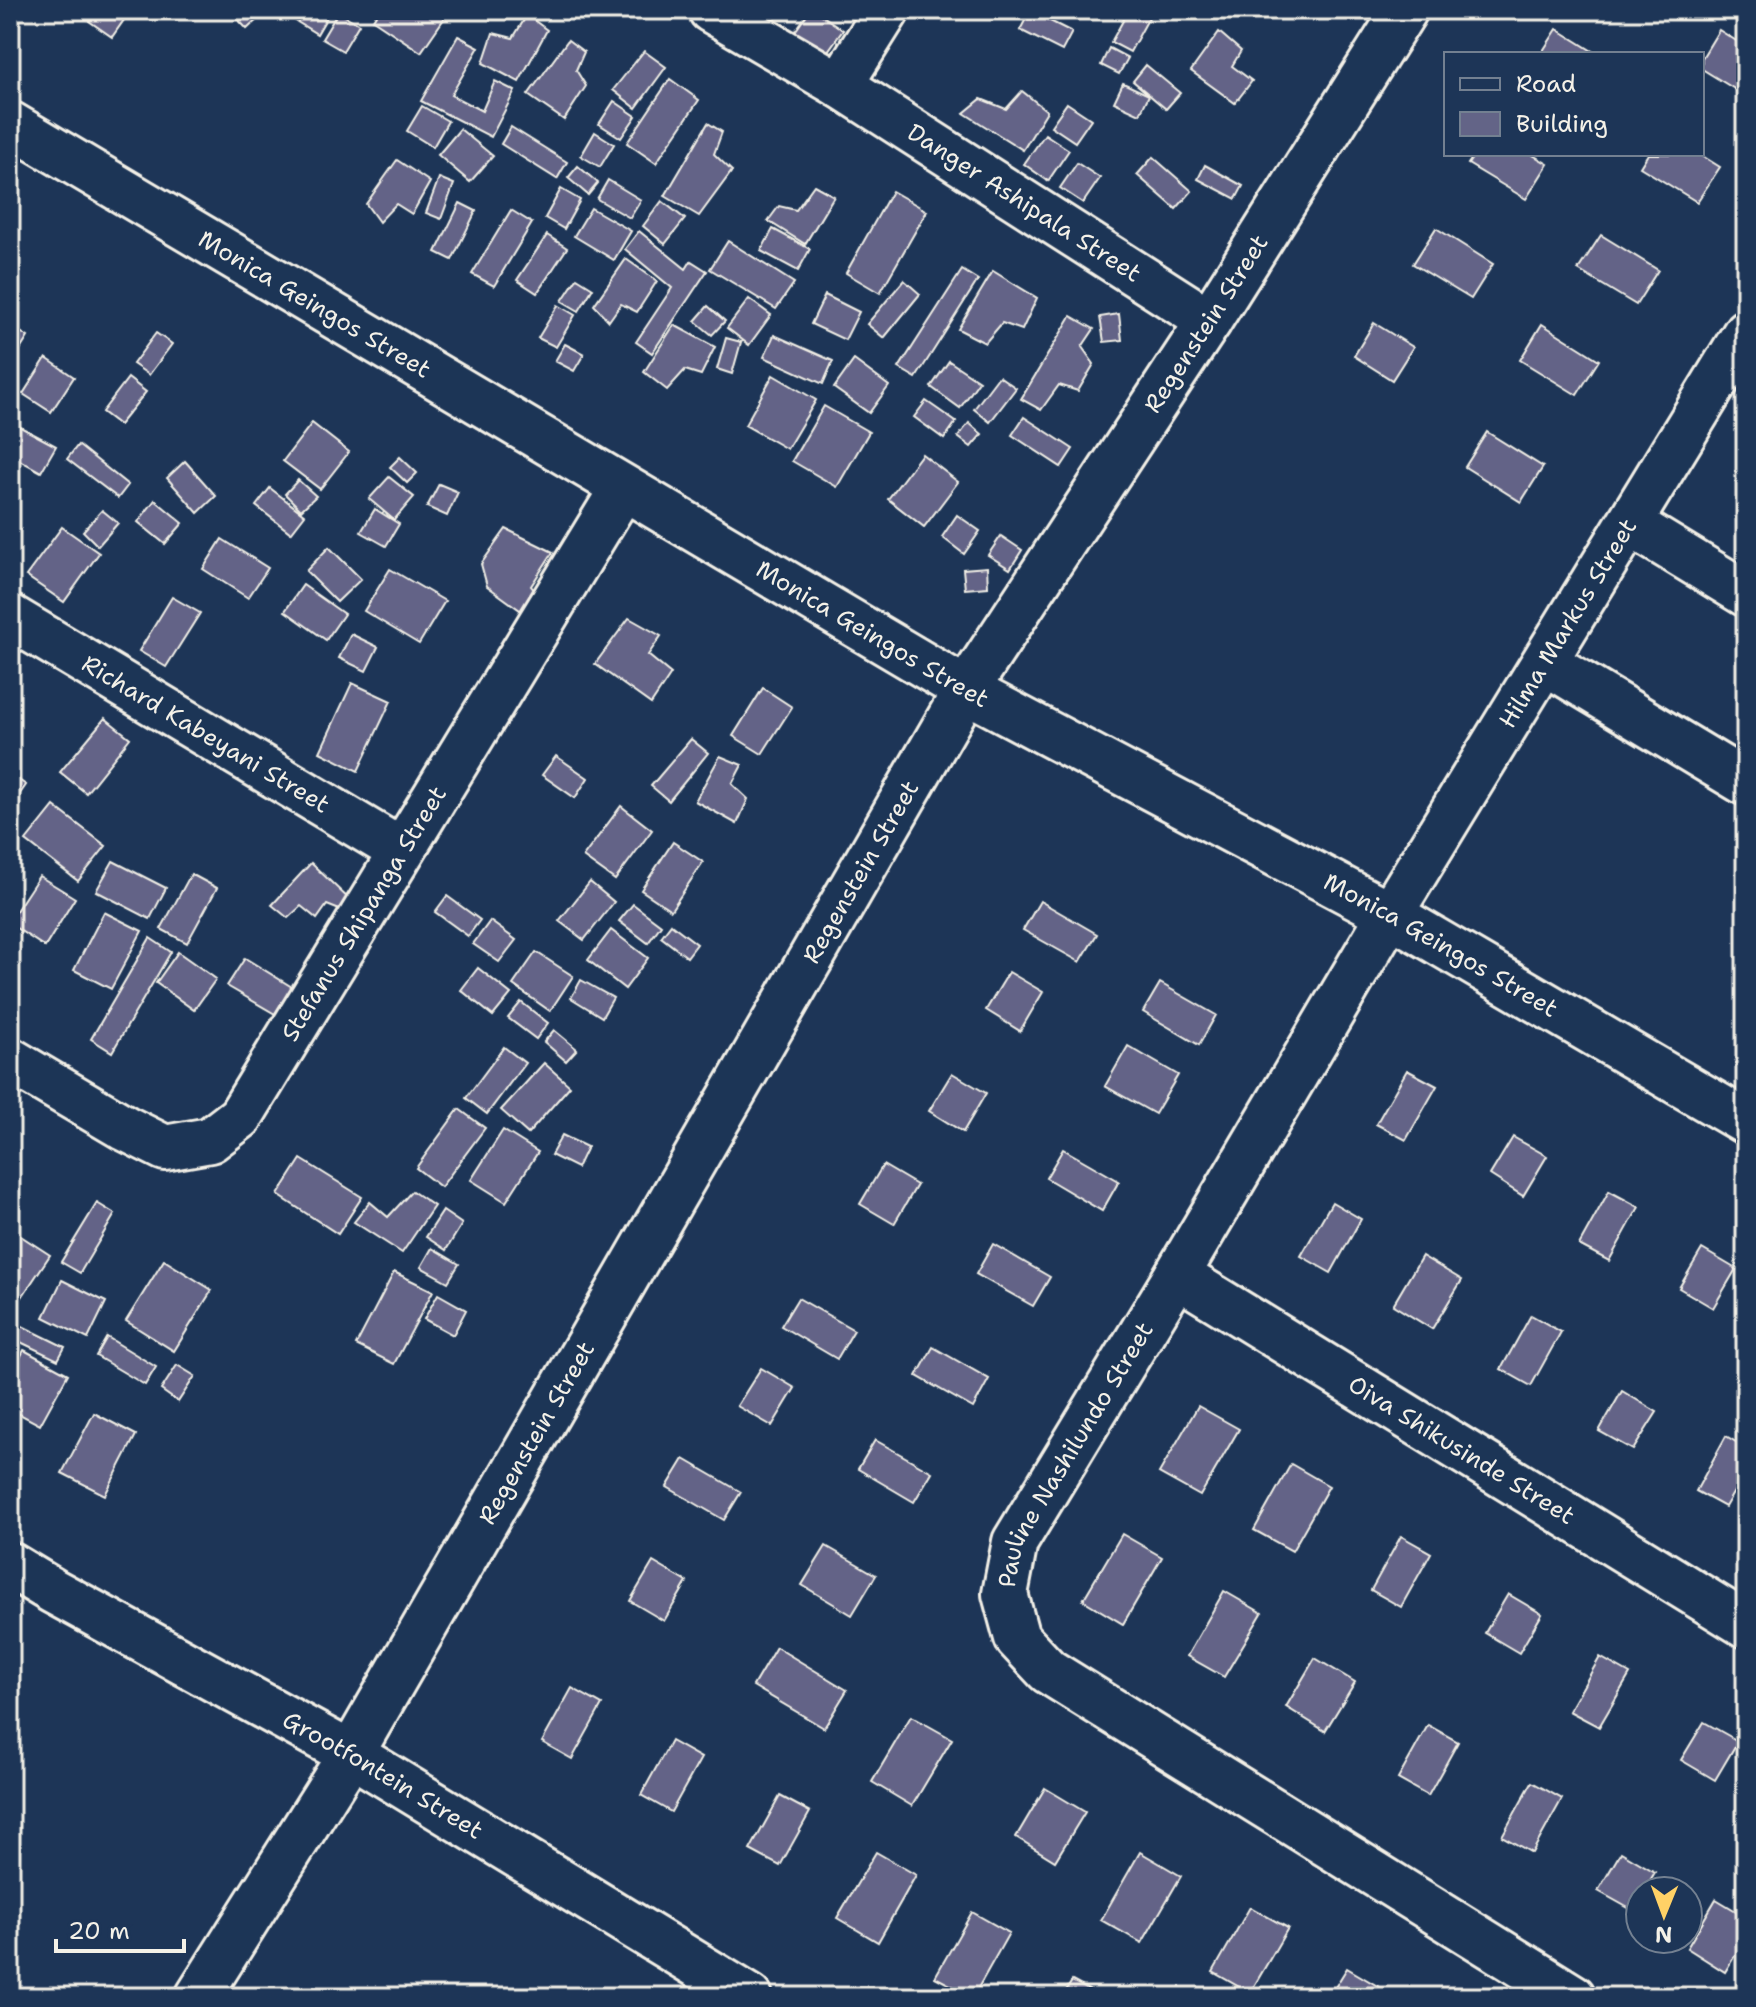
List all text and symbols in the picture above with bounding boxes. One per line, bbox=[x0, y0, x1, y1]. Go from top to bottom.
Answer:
legend bbox=[1444, 52, 1704, 156]
text: Road bbox=[1516, 68, 1576, 100]
text: Building bbox=[1516, 108, 1608, 140]
street label: Danger Ashipala Street bbox=[901, 116, 1147, 290]
street label: Monica Geingos Street bbox=[193, 223, 437, 386]
street label: Regenstein Street bbox=[1137, 229, 1275, 419]
street label: Hilma Markus Street bbox=[1491, 512, 1644, 734]
street label: Monica Geingos Street bbox=[750, 553, 994, 715]
street label: Richard Kabeyani Street bbox=[76, 648, 335, 821]
street label: Regenstein Street bbox=[795, 775, 926, 969]
street label: Stefanus Shipanga Street bbox=[274, 780, 454, 1047]
street label: Monica Geingos Street bbox=[1318, 866, 1564, 1025]
street label: Pauline Nashilundo Street bbox=[991, 1316, 1161, 1590]
street label: Regenstein Street bbox=[471, 1336, 602, 1530]
street label: Oiva Shikusinde Street bbox=[1342, 1368, 1581, 1532]
street label: Grootfontein Street bbox=[277, 1704, 489, 1847]
north arrow bbox=[1624, 1875, 1704, 1955]
scale bar bbox=[56, 1903, 184, 1953]
text: 20 m bbox=[68, 1915, 130, 1947]
text: N bbox=[1655, 1920, 1673, 1949]

